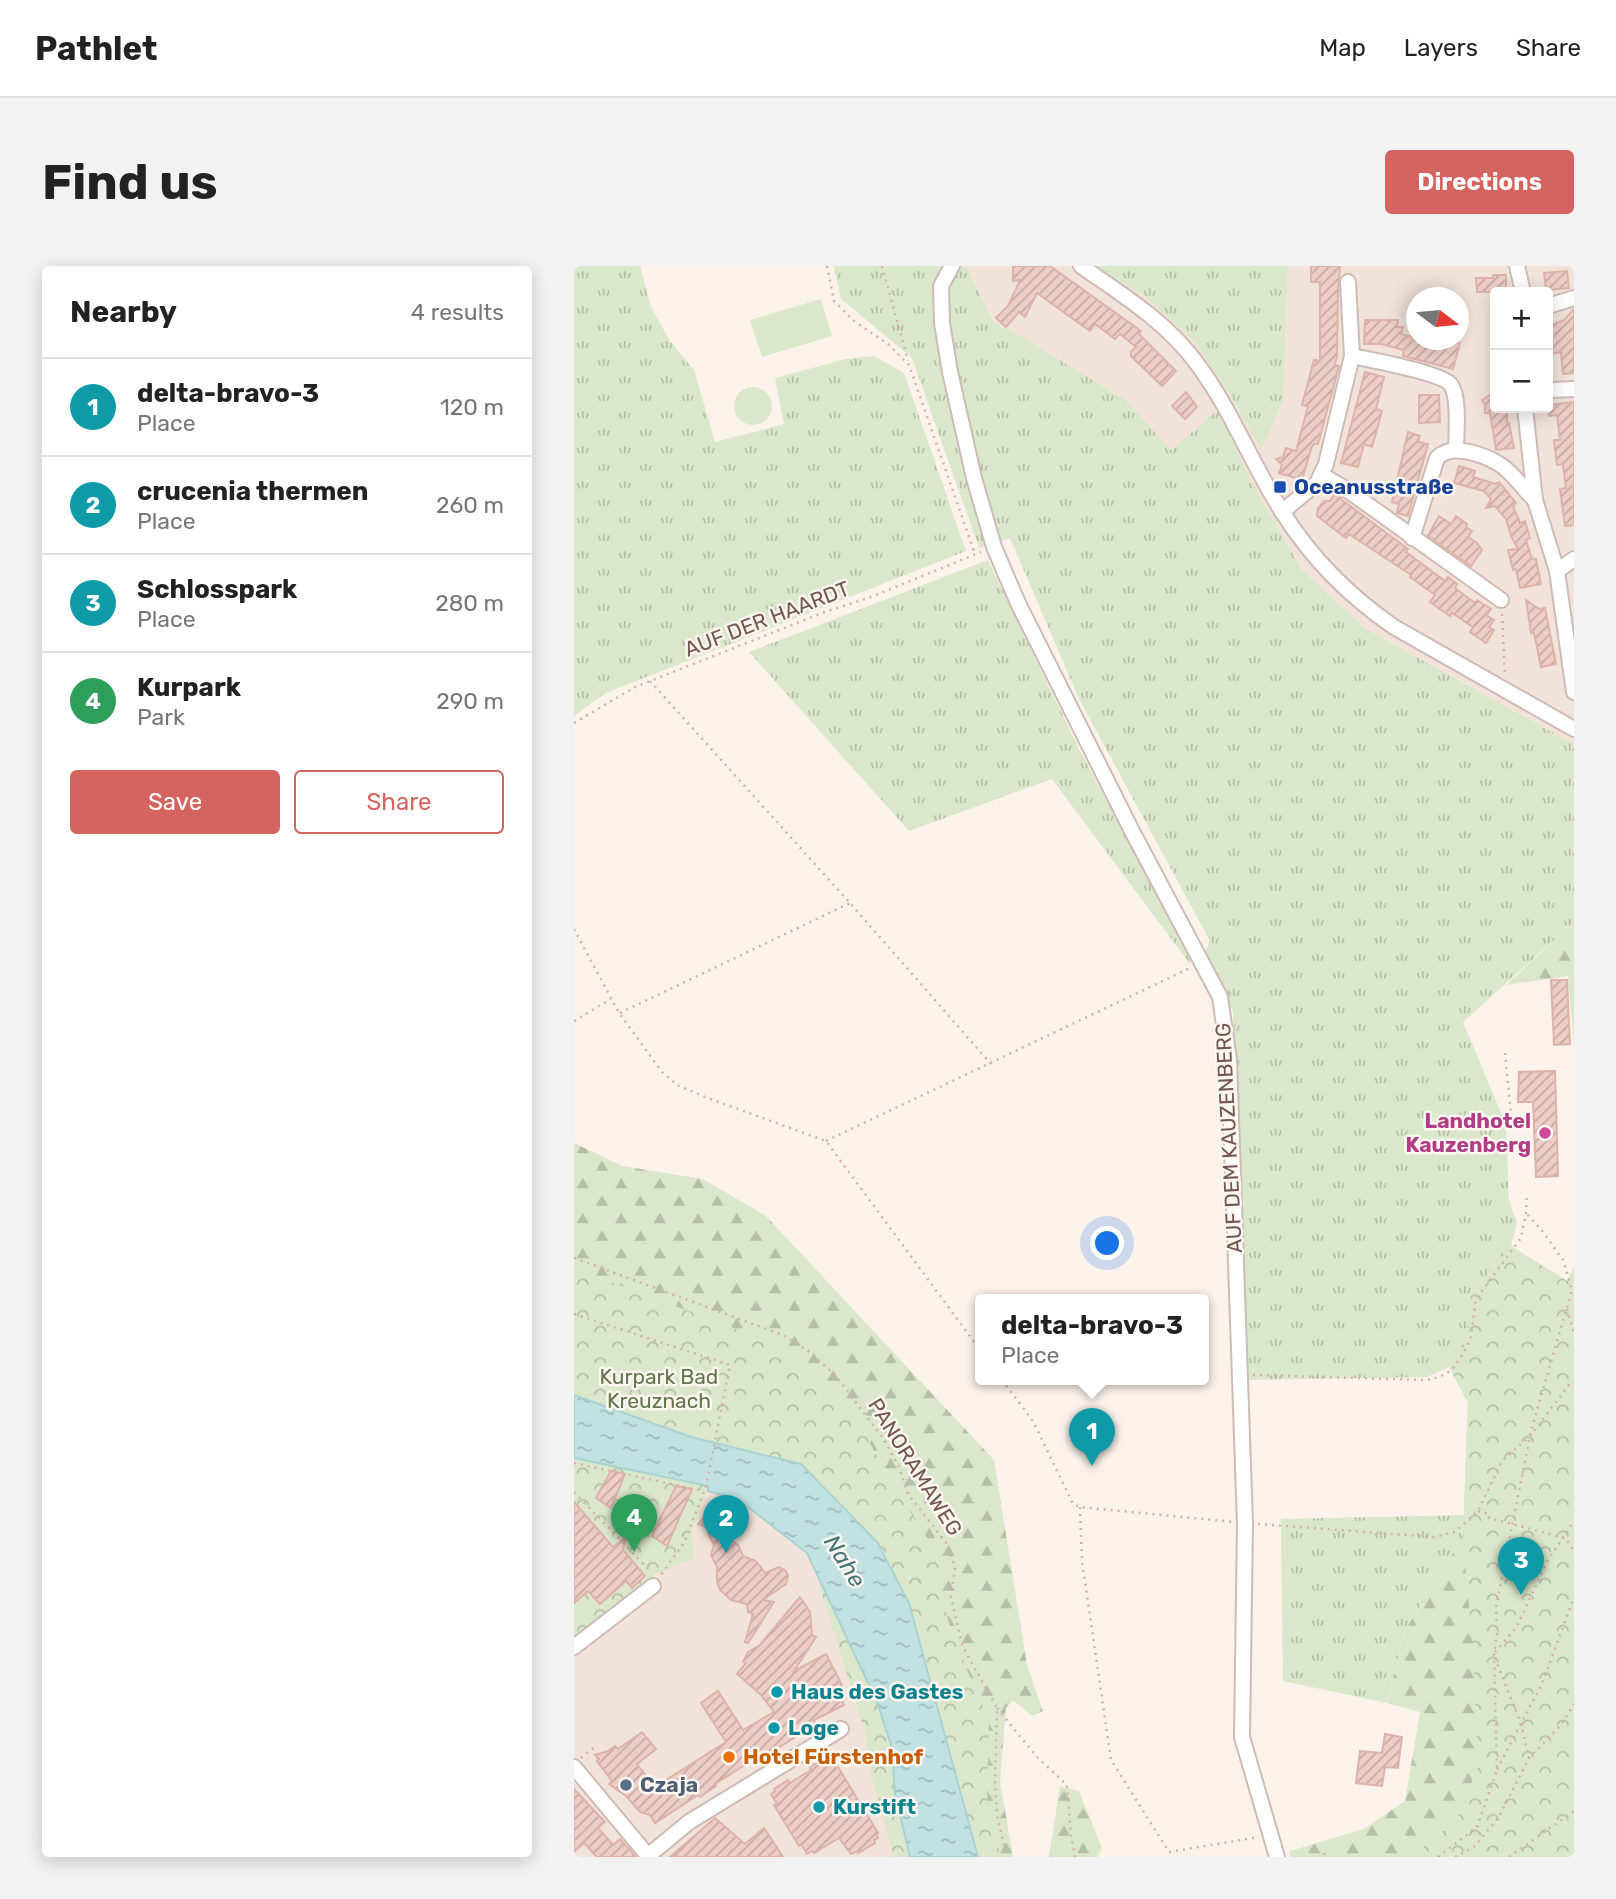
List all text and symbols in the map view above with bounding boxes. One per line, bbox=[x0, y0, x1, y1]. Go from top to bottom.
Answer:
text: Pathlet bbox=[35, 29, 158, 68]
text: Map bbox=[1319, 34, 1366, 62]
text: Layers bbox=[1404, 34, 1478, 62]
text: Share bbox=[1516, 34, 1581, 62]
button: Directions bbox=[1385, 150, 1574, 214]
text: Find us bbox=[42, 153, 218, 211]
north arrow bbox=[1406, 287, 1469, 350]
map controls bbox=[1490, 287, 1553, 413]
button: + bbox=[1490, 287, 1553, 350]
text: Nearby bbox=[70, 294, 177, 330]
text: 4 results bbox=[411, 298, 504, 326]
button: − bbox=[1490, 350, 1553, 413]
text: delta-bravo-3 bbox=[137, 378, 319, 409]
text: 1 bbox=[87, 393, 99, 421]
text: 120 m bbox=[440, 393, 504, 421]
text: Place bbox=[137, 409, 196, 437]
place label: Oceanusstraße bbox=[1294, 474, 1454, 499]
text: crucenia thermen bbox=[137, 476, 368, 507]
marker: Oceanusstraße bbox=[1272, 479, 1288, 495]
text: 2 bbox=[86, 491, 100, 519]
text: 260 m bbox=[436, 491, 504, 519]
text: Place bbox=[137, 507, 196, 535]
text: Schlosspark bbox=[137, 574, 297, 605]
street label: AUF DER HAARDT bbox=[681, 576, 853, 662]
text: 3 bbox=[85, 589, 101, 617]
text: 280 m bbox=[435, 589, 504, 617]
text: Place bbox=[137, 605, 196, 633]
text: Kurpark bbox=[137, 672, 241, 703]
text: 4 bbox=[85, 687, 101, 715]
text: 290 m bbox=[436, 687, 504, 715]
text: Park bbox=[137, 703, 185, 731]
button: Save bbox=[70, 770, 280, 834]
button: Share bbox=[294, 770, 504, 834]
street label: AUF DEM KAUZENBERG bbox=[1210, 1022, 1247, 1254]
place label: Landhotel Kauzenberg bbox=[1405, 1108, 1531, 1157]
marker: Landhotel Kauzenberg bbox=[1537, 1125, 1553, 1141]
your location bbox=[1090, 1226, 1124, 1260]
popup bbox=[975, 1294, 1209, 1385]
text: delta-bravo-3 bbox=[1001, 1310, 1183, 1341]
text: Place bbox=[1001, 1341, 1060, 1369]
park label: Kurpark Bad Kreuznach bbox=[600, 1364, 718, 1413]
street label: PANORAMAWEG bbox=[863, 1393, 968, 1540]
pin: 1 bbox=[1069, 1408, 1115, 1466]
pin: 4 bbox=[611, 1494, 657, 1552]
pin: 2 bbox=[703, 1495, 749, 1553]
water label: Nahe bbox=[818, 1530, 872, 1592]
pin: 3 bbox=[1498, 1537, 1544, 1595]
place label: Haus des Gastes bbox=[791, 1679, 963, 1704]
marker: Haus des Gastes bbox=[769, 1684, 785, 1700]
place label: Loge bbox=[788, 1715, 839, 1740]
marker: Loge bbox=[766, 1720, 782, 1736]
place label: Hotel Fürstenhof bbox=[743, 1744, 924, 1769]
marker: Hotel Fürstenhof bbox=[721, 1749, 737, 1765]
place label: Czaja bbox=[640, 1772, 698, 1797]
marker: Czaja bbox=[618, 1777, 634, 1793]
place label: Kurstift bbox=[833, 1794, 916, 1819]
marker: Kurstift bbox=[811, 1799, 827, 1815]

